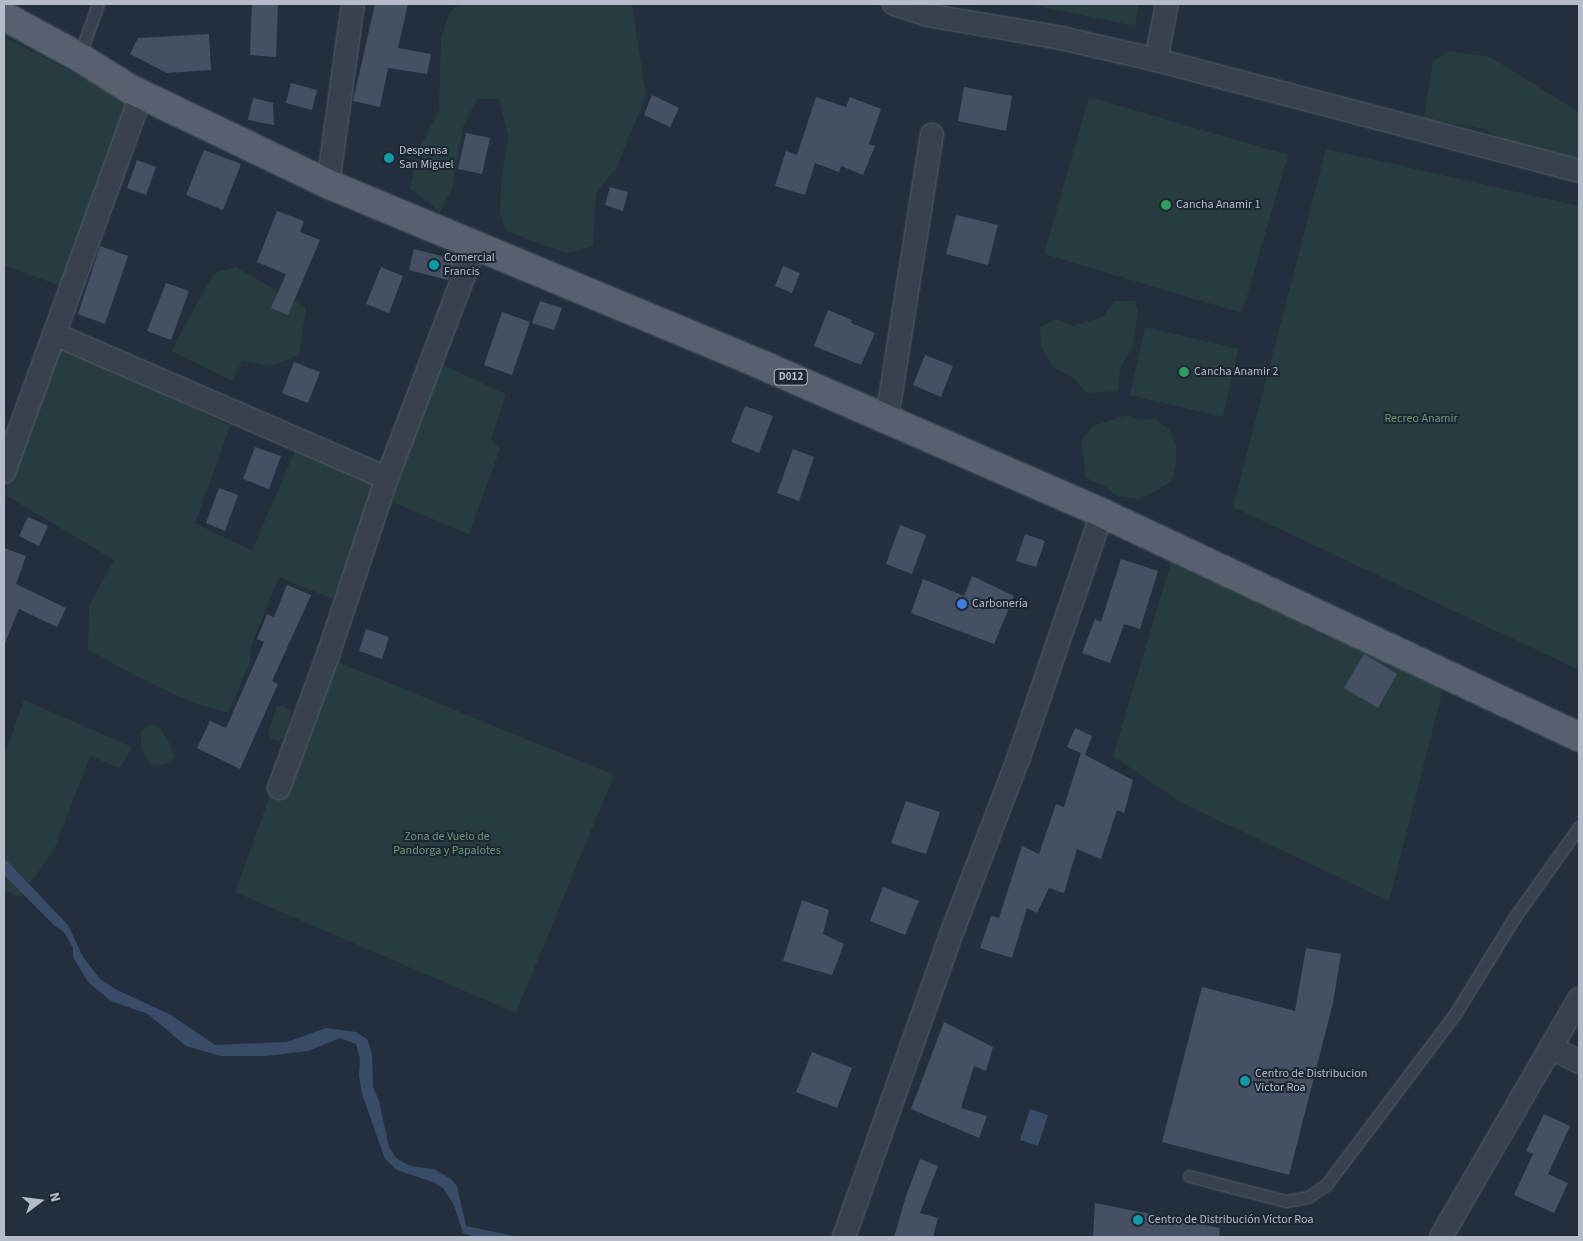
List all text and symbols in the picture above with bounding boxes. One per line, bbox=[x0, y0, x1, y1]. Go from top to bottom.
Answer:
place label: Despensa San Miguel bbox=[399, 144, 454, 172]
marker: Despensa San Miguel bbox=[383, 152, 395, 164]
place label: Cancha Anamir 1 bbox=[1176, 198, 1260, 212]
marker: Cancha Anamir 1 bbox=[1160, 199, 1172, 211]
place label: Comercial Francis bbox=[444, 251, 495, 279]
marker: Comercial Francis bbox=[428, 259, 440, 271]
place label: Cancha Anamir 2 bbox=[1194, 365, 1278, 379]
marker: Cancha Anamir 2 bbox=[1178, 366, 1190, 378]
road number: D012 bbox=[774, 368, 808, 386]
park label: Recreo Anamir bbox=[1384, 412, 1458, 426]
place label: Carbonería bbox=[972, 597, 1028, 611]
marker: Carbonería bbox=[956, 598, 968, 610]
park label: Zona de Vuelo de Pandorga y Papalotes bbox=[393, 830, 501, 858]
place label: Centro de Distribucion Victor Roa bbox=[1255, 1067, 1367, 1095]
marker: Centro de Distribucion Victor Roa bbox=[1239, 1075, 1251, 1087]
north arrow bbox=[15, 1176, 65, 1226]
text: N bbox=[44, 1190, 65, 1204]
place label: Centro de Distribución Víctor Roa bbox=[1148, 1213, 1313, 1227]
marker: Centro de Distribución Víctor Roa bbox=[1132, 1214, 1144, 1226]

